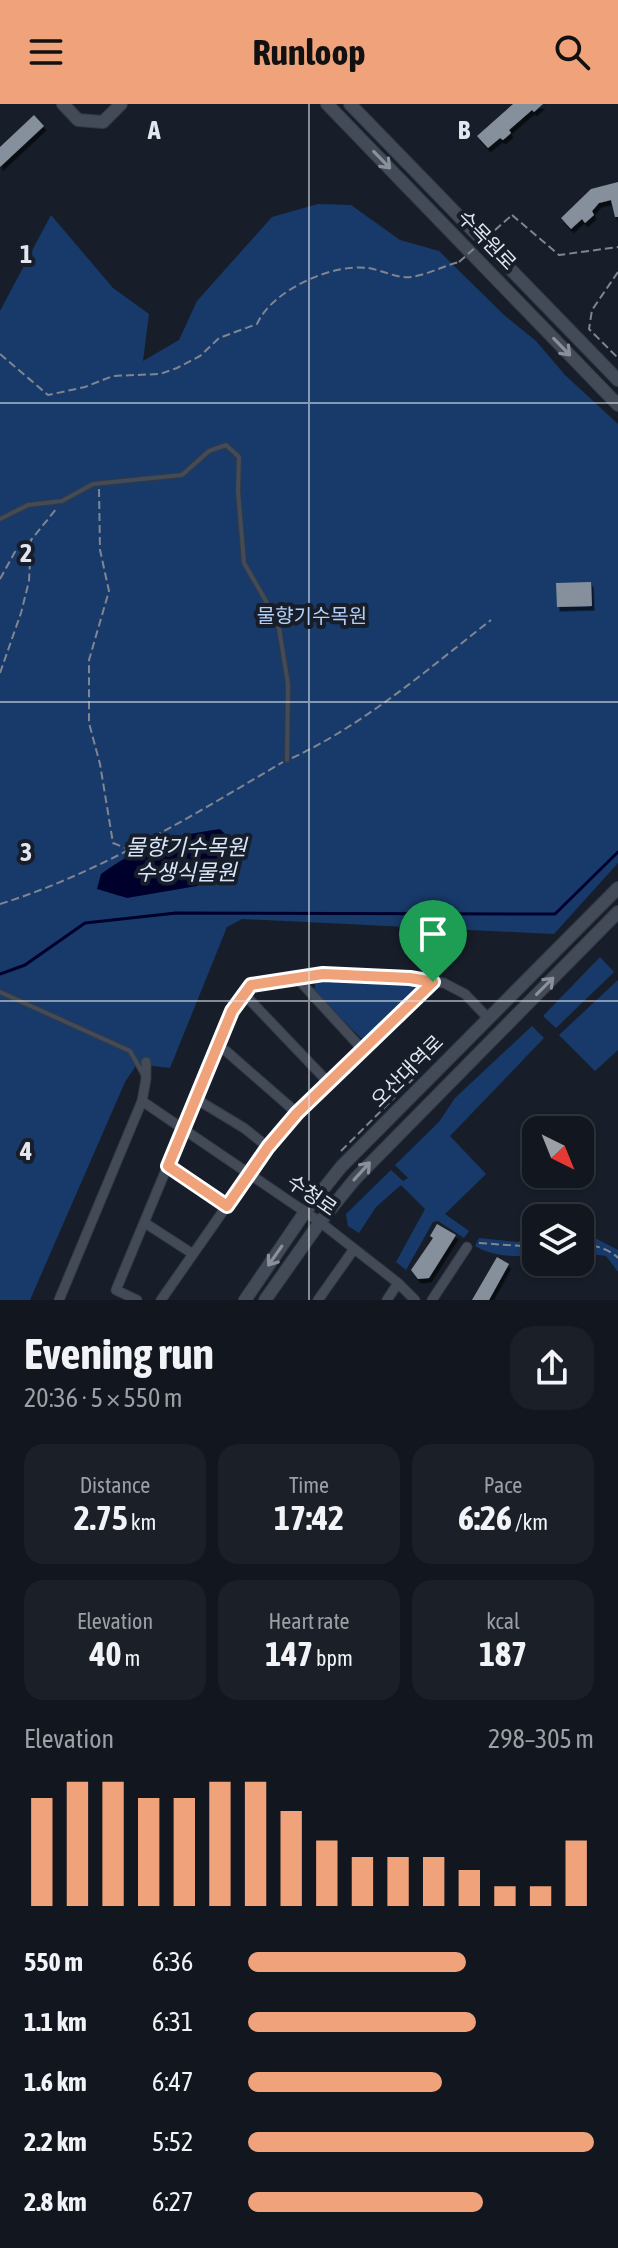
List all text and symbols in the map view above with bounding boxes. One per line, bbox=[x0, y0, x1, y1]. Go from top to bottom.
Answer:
icon: menu bbox=[24, 30, 68, 74]
icon: search bbox=[550, 30, 594, 74]
text: Runloop bbox=[253, 31, 365, 73]
text: A bbox=[147, 115, 161, 145]
text: B bbox=[458, 115, 471, 145]
one-way arrow bbox=[372, 150, 391, 170]
street label: 수목원로 bbox=[454, 205, 521, 274]
text: 1 bbox=[20, 239, 32, 269]
one-way arrow bbox=[553, 337, 572, 357]
text: 2 bbox=[20, 538, 32, 568]
park label: 물향기수목원 bbox=[257, 604, 367, 627]
water label: 물향기수목원 수생식물원 bbox=[125, 834, 248, 885]
text: 3 bbox=[20, 837, 32, 867]
pin bbox=[399, 900, 467, 982]
icon: arrive bbox=[411, 912, 455, 956]
one-way arrow bbox=[535, 977, 554, 996]
street label: 오산대역로 bbox=[366, 1030, 447, 1111]
north arrow bbox=[522, 1116, 594, 1188]
map controls bbox=[522, 1116, 594, 1276]
text: 4 bbox=[19, 1136, 32, 1166]
one-way arrow bbox=[353, 1161, 372, 1181]
street label: 수청로 bbox=[283, 1169, 341, 1220]
button: layers bbox=[522, 1204, 594, 1276]
one-way arrow bbox=[267, 1245, 283, 1267]
button: share bbox=[510, 1326, 594, 1410]
text: Evening run bbox=[24, 1328, 214, 1378]
text: 20:36 · 5 × 550 m bbox=[24, 1383, 183, 1413]
text: Distance bbox=[80, 1472, 150, 1498]
text: Time bbox=[289, 1472, 329, 1498]
text: Pace bbox=[484, 1472, 522, 1498]
text: 2.75 bbox=[74, 1498, 128, 1537]
text: 17:42 bbox=[274, 1498, 344, 1537]
text: 6:26 bbox=[458, 1498, 512, 1537]
text: km bbox=[128, 1509, 156, 1535]
text: /km bbox=[512, 1509, 548, 1535]
text: Elevation bbox=[77, 1608, 153, 1634]
text: Heart rate bbox=[268, 1608, 350, 1634]
text: kcal bbox=[486, 1608, 520, 1634]
text: 40 bbox=[90, 1634, 122, 1673]
text: 147 bbox=[265, 1634, 313, 1673]
text: 187 bbox=[479, 1634, 527, 1673]
text: m bbox=[122, 1645, 140, 1671]
text: bpm bbox=[313, 1645, 353, 1671]
text: Elevation bbox=[24, 1724, 114, 1754]
text: 298–305 m bbox=[488, 1724, 594, 1754]
text: 550 m bbox=[24, 1947, 83, 1977]
text: 6:36 bbox=[152, 1947, 193, 1977]
text: 1.1 km bbox=[24, 2007, 87, 2037]
text: 6:31 bbox=[152, 2007, 193, 2037]
text: 1.6 km bbox=[24, 2067, 87, 2097]
text: 6:47 bbox=[152, 2067, 193, 2097]
text: 2.2 km bbox=[24, 2127, 87, 2157]
text: 5:52 bbox=[152, 2127, 193, 2157]
text: 2.8 km bbox=[24, 2187, 87, 2217]
text: 6:27 bbox=[152, 2187, 193, 2217]

